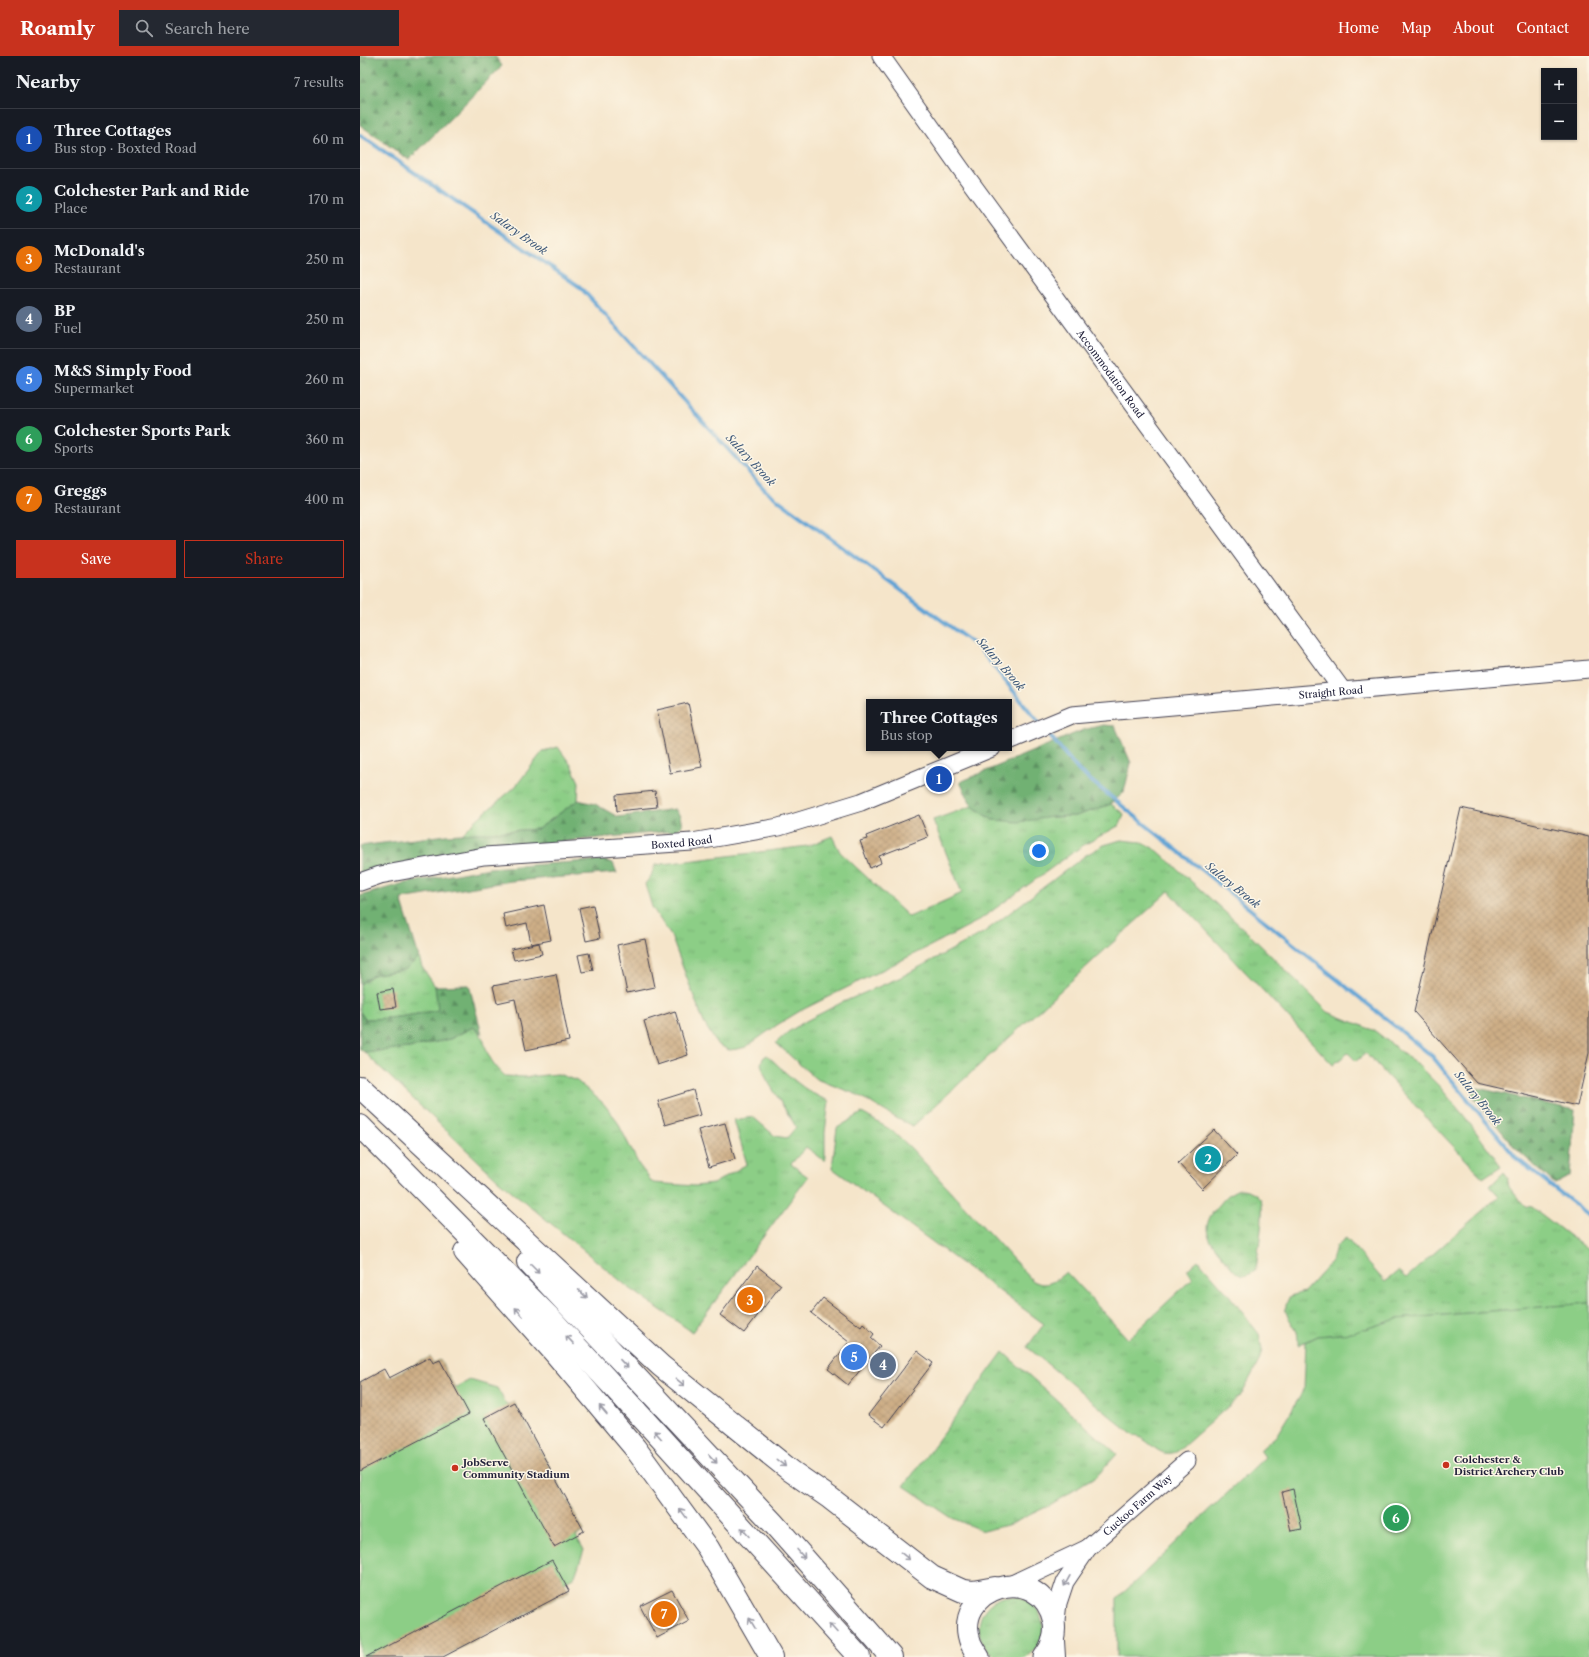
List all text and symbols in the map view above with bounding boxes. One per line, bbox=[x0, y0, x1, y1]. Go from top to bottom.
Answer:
search box bbox=[119, 10, 399, 46]
text: Roamly bbox=[20, 17, 95, 40]
icon: search bbox=[133, 17, 155, 39]
text: Search here bbox=[165, 19, 250, 38]
text: Home bbox=[1338, 19, 1379, 37]
text: Map bbox=[1401, 19, 1431, 37]
text: About bbox=[1453, 19, 1494, 37]
text: Contact bbox=[1516, 19, 1569, 37]
map controls bbox=[1541, 68, 1577, 140]
button: + bbox=[1541, 68, 1577, 104]
text: Nearby bbox=[16, 72, 80, 92]
text: 7 results bbox=[294, 74, 344, 90]
button: − bbox=[1541, 104, 1577, 140]
text: Three Cottages bbox=[54, 121, 172, 140]
text: 1 bbox=[26, 131, 32, 147]
text: 60 m bbox=[313, 131, 344, 147]
text: Bus stop · Boxted Road bbox=[54, 140, 197, 156]
text: Colchester Park and Ride bbox=[54, 181, 249, 200]
text: 2 bbox=[25, 191, 33, 207]
text: 170 m bbox=[308, 191, 344, 207]
text: Place bbox=[54, 200, 87, 216]
water label: Salary Brook bbox=[487, 208, 550, 258]
text: McDonald's bbox=[54, 241, 145, 260]
text: 3 bbox=[25, 251, 33, 267]
text: 250 m bbox=[306, 251, 344, 267]
text: Restaurant bbox=[54, 260, 121, 276]
text: BP bbox=[54, 301, 75, 320]
text: 4 bbox=[25, 311, 33, 327]
text: 250 m bbox=[306, 311, 344, 327]
text: Fuel bbox=[54, 320, 82, 336]
street label: Accommodation Road bbox=[1073, 326, 1147, 420]
text: M&S Simply Food bbox=[54, 361, 192, 380]
text: 5 bbox=[25, 371, 33, 387]
text: 260 m bbox=[305, 371, 344, 387]
text: Supermarket bbox=[54, 380, 134, 396]
text: Colchester Sports Park bbox=[54, 421, 230, 440]
water label: Salary Brook bbox=[723, 430, 779, 489]
text: 6 bbox=[25, 431, 33, 447]
text: 360 m bbox=[305, 431, 344, 447]
text: Sports bbox=[54, 440, 93, 456]
text: Greggs bbox=[54, 481, 107, 500]
text: 7 bbox=[26, 491, 32, 507]
text: 400 m bbox=[304, 491, 344, 507]
text: Restaurant bbox=[54, 500, 121, 516]
button: Save bbox=[16, 540, 176, 578]
button: Share bbox=[184, 540, 344, 578]
water label: Salary Brook bbox=[973, 634, 1028, 694]
street label: Straight Road bbox=[1298, 683, 1364, 701]
popup bbox=[866, 699, 1012, 751]
text: Three Cottages bbox=[880, 708, 998, 727]
text: Bus stop bbox=[880, 727, 933, 743]
pin: 1 bbox=[926, 764, 952, 794]
street label: Boxted Road bbox=[651, 832, 713, 851]
your location bbox=[1029, 841, 1049, 861]
water label: Salary Brook bbox=[1202, 858, 1263, 911]
water label: Salary Brook bbox=[1451, 1067, 1504, 1128]
pin: 2 bbox=[1195, 1144, 1221, 1174]
one-way arrow bbox=[530, 1264, 540, 1274]
pin: 3 bbox=[737, 1285, 763, 1315]
one-way arrow bbox=[578, 1289, 588, 1298]
one-way arrow bbox=[514, 1307, 523, 1317]
one-way arrow bbox=[565, 1335, 575, 1345]
pin: 5 bbox=[841, 1342, 867, 1372]
pin: 4 bbox=[870, 1350, 896, 1380]
one-way arrow bbox=[619, 1359, 629, 1369]
one-way arrow bbox=[674, 1377, 685, 1386]
one-way arrow bbox=[599, 1405, 608, 1416]
one-way arrow bbox=[654, 1430, 663, 1440]
place label: Colchester & District Archery Club bbox=[1454, 1453, 1564, 1478]
one-way arrow bbox=[708, 1454, 718, 1464]
place label: JobServe Community Stadium bbox=[461, 1456, 570, 1481]
one-way arrow bbox=[775, 1459, 786, 1467]
marker: Colchester & District Archery Club bbox=[1441, 1460, 1451, 1470]
marker: JobServe Community Stadium bbox=[450, 1463, 460, 1473]
street label: Cuckoo Farm Way bbox=[1100, 1471, 1175, 1538]
pin: 6 bbox=[1383, 1503, 1409, 1533]
one-way arrow bbox=[678, 1508, 687, 1519]
one-way arrow bbox=[741, 1526, 750, 1537]
one-way arrow bbox=[796, 1549, 805, 1560]
one-way arrow bbox=[899, 1552, 910, 1560]
one-way arrow bbox=[1062, 1575, 1070, 1587]
pin: 7 bbox=[651, 1599, 677, 1629]
one-way arrow bbox=[748, 1617, 756, 1629]
one-way arrow bbox=[828, 1623, 837, 1633]

